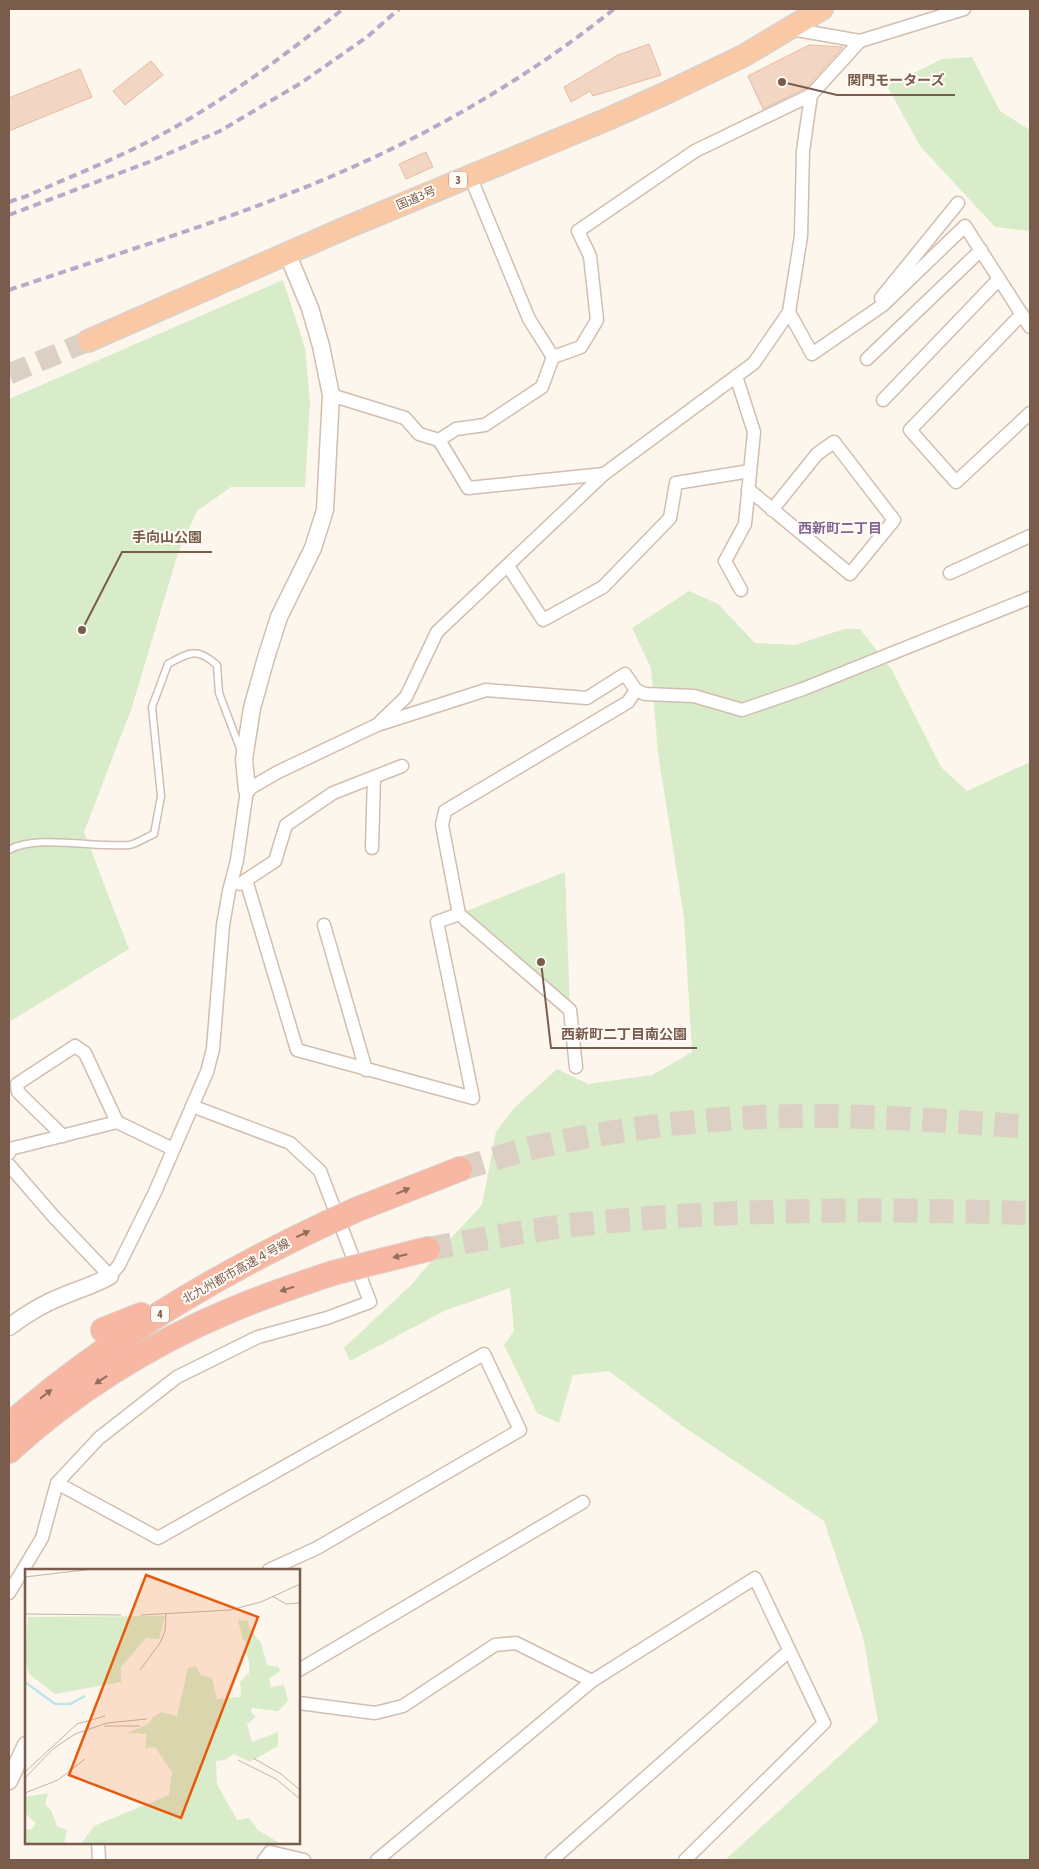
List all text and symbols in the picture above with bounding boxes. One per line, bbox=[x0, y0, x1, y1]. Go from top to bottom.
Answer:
callout: 関門モーターズ bbox=[837, 66, 955, 95]
text: 関門モーターズ bbox=[847, 72, 945, 88]
road number: 3 bbox=[449, 172, 467, 188]
street label: 国道3号 bbox=[394, 183, 438, 213]
district label: 西新町二丁目 bbox=[798, 520, 882, 536]
callout: 手向山公園 bbox=[122, 523, 212, 552]
text: 手向山公園 bbox=[132, 529, 202, 545]
callout: 西新町二丁目南公園 bbox=[551, 1019, 697, 1048]
text: 西新町二丁目南公園 bbox=[561, 1026, 687, 1042]
one-way arrow bbox=[396, 1186, 410, 1194]
one-way arrow bbox=[296, 1230, 310, 1238]
street label: 北九州都市高速４号線 bbox=[180, 1236, 292, 1306]
one-way arrow bbox=[392, 1252, 407, 1260]
one-way arrow bbox=[279, 1285, 294, 1293]
road number: 4 bbox=[151, 1306, 169, 1322]
one-way arrow bbox=[95, 1375, 108, 1385]
one-way arrow bbox=[39, 1388, 52, 1399]
inset map bbox=[25, 1569, 300, 1844]

